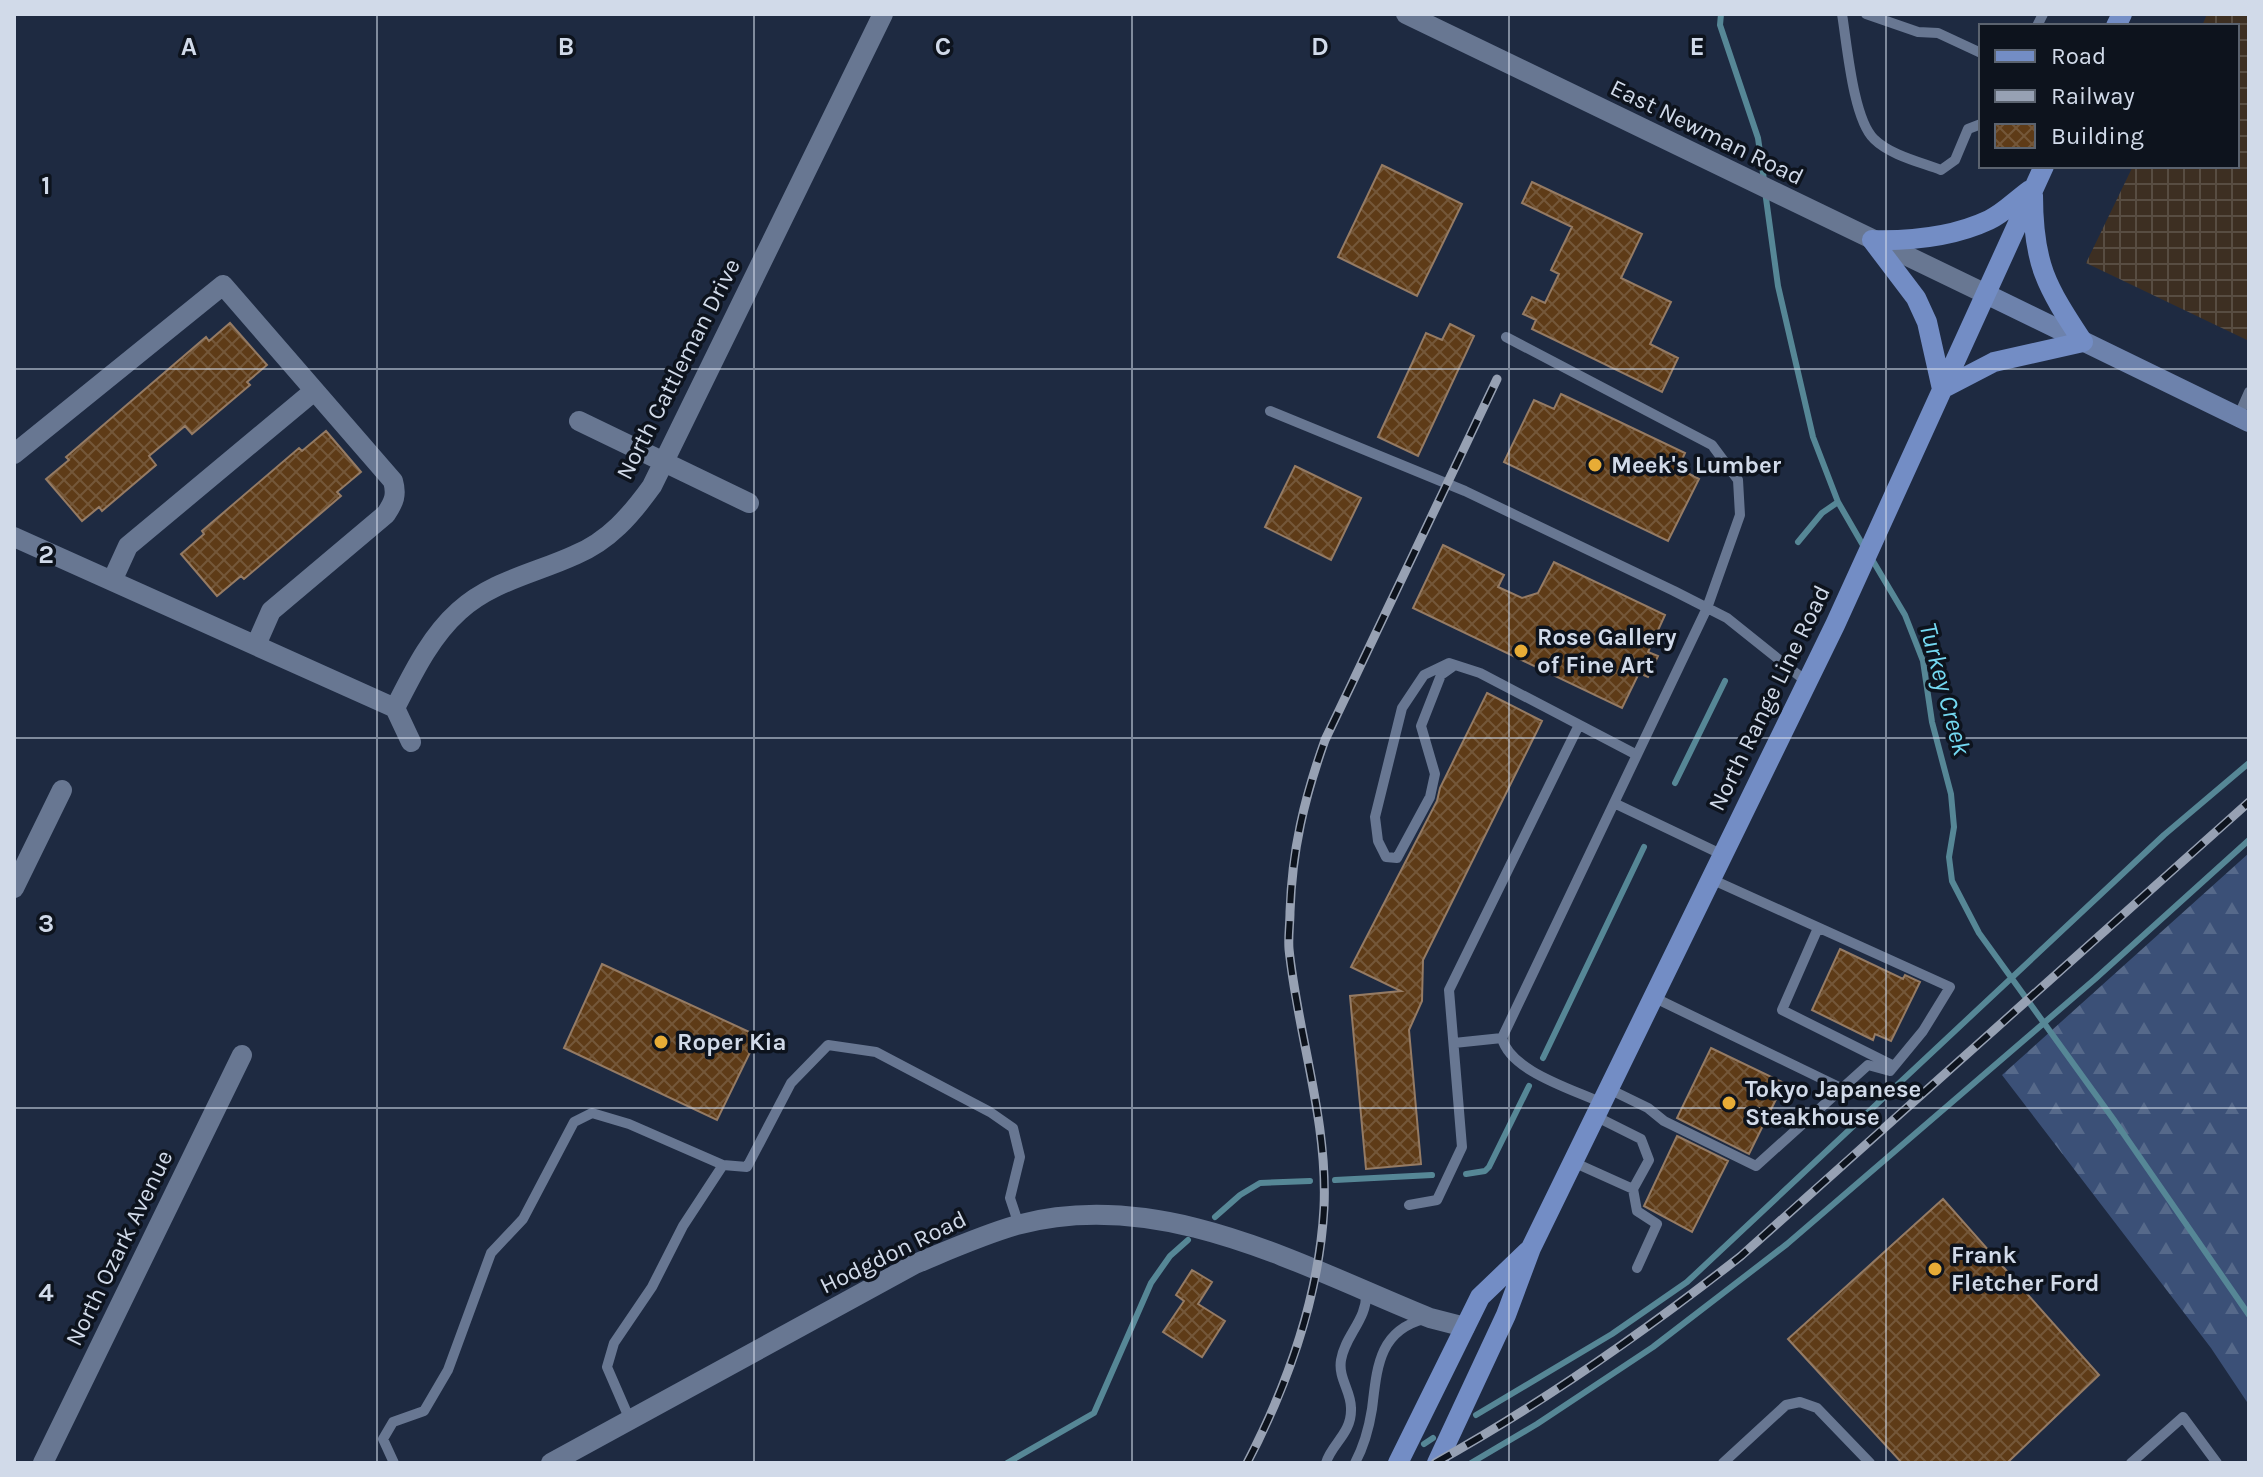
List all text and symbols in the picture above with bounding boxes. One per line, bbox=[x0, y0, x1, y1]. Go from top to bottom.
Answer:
legend bbox=[1979, 24, 2239, 168]
text: A bbox=[181, 31, 197, 62]
text: B bbox=[558, 31, 574, 62]
text: C bbox=[935, 31, 951, 62]
text: D bbox=[1311, 31, 1329, 62]
text: E bbox=[1689, 31, 1705, 62]
text: Road bbox=[2051, 42, 2106, 70]
street label: East Newman Road bbox=[1606, 73, 1808, 191]
text: Railway bbox=[2051, 82, 2135, 110]
text: Building bbox=[2051, 122, 2144, 150]
text: 1 bbox=[41, 170, 51, 201]
street label: North Cattleman Drive bbox=[610, 254, 746, 484]
place label: Meek's Lumber bbox=[1611, 451, 1782, 479]
marker: Meek's Lumber bbox=[1586, 456, 1604, 474]
text: 2 bbox=[38, 539, 54, 570]
street label: North Range Line Road bbox=[1702, 581, 1836, 815]
water label: Turkey Creek bbox=[1912, 619, 1978, 759]
place label: Rose Gallery of Fine Art bbox=[1537, 623, 1677, 679]
marker: Rose Gallery of Fine Art bbox=[1512, 642, 1530, 660]
text: 3 bbox=[38, 908, 54, 939]
place label: Roper Kia bbox=[677, 1028, 787, 1056]
marker: Roper Kia bbox=[652, 1033, 670, 1051]
place label: Tokyo Japanese Steakhouse bbox=[1745, 1075, 1921, 1131]
marker: Tokyo Japanese Steakhouse bbox=[1720, 1094, 1738, 1112]
street label: North Ozark Avenue bbox=[59, 1146, 179, 1350]
street label: Hodgdon Road bbox=[815, 1204, 971, 1300]
place label: Frank Fletcher Ford bbox=[1951, 1241, 2100, 1297]
marker: Frank Fletcher Ford bbox=[1926, 1260, 1944, 1278]
text: 4 bbox=[38, 1277, 54, 1308]

